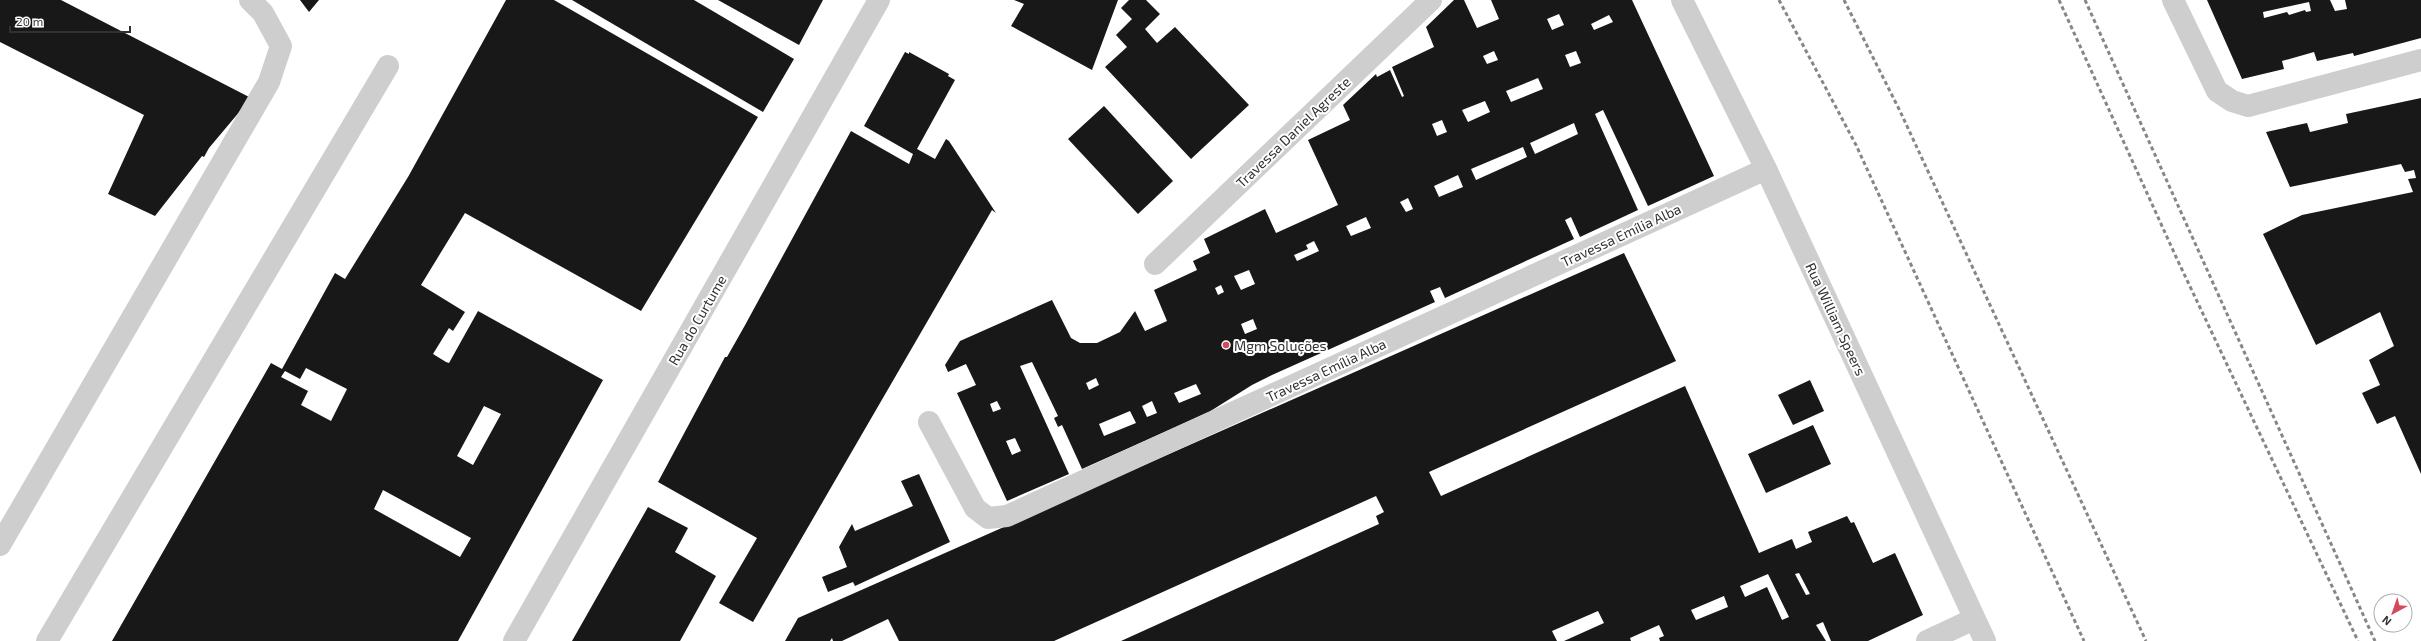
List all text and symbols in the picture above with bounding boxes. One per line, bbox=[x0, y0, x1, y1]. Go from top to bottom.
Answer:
scale bar bbox=[10, 8, 130, 34]
text: 20 m bbox=[16, 14, 43, 28]
street label: Travessa Daniel Agreste bbox=[1232, 73, 1354, 191]
street label: Travessa Emília Alba bbox=[1558, 200, 1684, 270]
street label: Rua William Speers bbox=[1802, 260, 1870, 378]
street label: Rua do Curtume bbox=[664, 272, 730, 368]
street label: Travessa Emília Alba bbox=[1263, 335, 1389, 405]
place label: Mgm Soluções bbox=[1234, 337, 1327, 355]
marker: Mgm Soluções bbox=[1221, 340, 1231, 350]
north arrow bbox=[2373, 593, 2413, 633]
text: N bbox=[2379, 613, 2393, 629]

